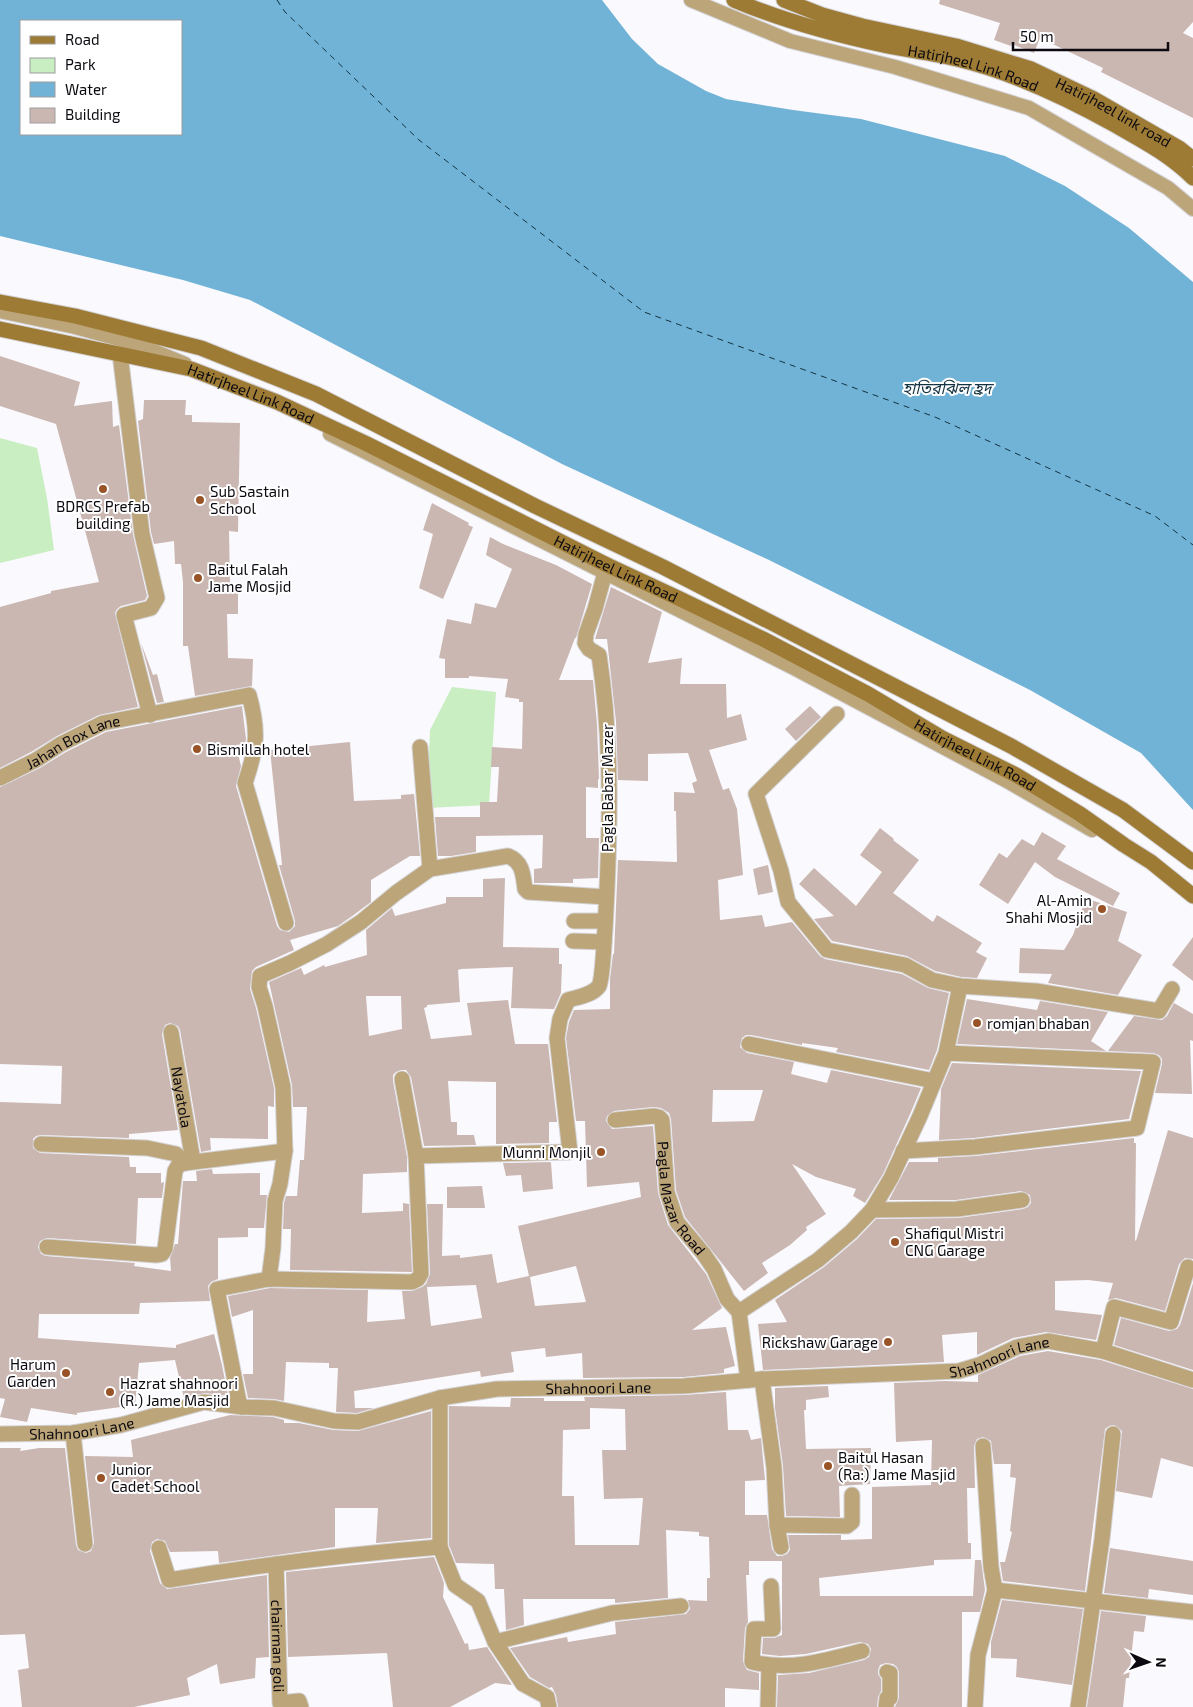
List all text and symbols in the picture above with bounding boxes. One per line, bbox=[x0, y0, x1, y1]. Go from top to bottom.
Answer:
legend bbox=[20, 20, 182, 135]
scale bar bbox=[1013, 20, 1168, 52]
text: 50 m bbox=[1020, 27, 1054, 45]
text: Road bbox=[65, 30, 100, 48]
street label: Hatirjheel Link Road bbox=[906, 41, 1041, 95]
text: Park bbox=[65, 55, 96, 73]
street label: Hatirjheel link road bbox=[1053, 73, 1175, 151]
text: Water bbox=[65, 80, 107, 98]
text: Building bbox=[65, 105, 121, 123]
street label: Hatirjheel Link Road bbox=[185, 360, 317, 427]
water label: হাতিরঝিল হ্রদ bbox=[903, 378, 995, 397]
place label: Sub Sastain School bbox=[210, 482, 290, 517]
marker: BDRCS Prefab building bbox=[97, 483, 109, 495]
marker: Sub Sastain School bbox=[194, 494, 206, 506]
place label: BDRCS Prefab building bbox=[56, 497, 150, 532]
street label: Hatirjheel Link Road bbox=[551, 531, 681, 606]
place label: Baitul Falah Jame Mosjid bbox=[208, 560, 291, 596]
marker: Baitul Falah Jame Mosjid bbox=[192, 572, 204, 584]
street label: Jahan Box Lane bbox=[23, 711, 122, 773]
street label: Hatirjheel Link Road bbox=[911, 715, 1040, 794]
street label: Pagla Babar Mazer bbox=[598, 724, 616, 852]
place label: Bismillah hotel bbox=[207, 740, 310, 758]
marker: Bismillah hotel bbox=[191, 743, 203, 755]
place label: Al-Amin Shahi Mosjid bbox=[1005, 891, 1092, 927]
marker: Al-Amin Shahi Mosjid bbox=[1096, 903, 1108, 915]
place label: romjan bhaban bbox=[987, 1014, 1090, 1033]
marker: romjan bhaban bbox=[971, 1017, 983, 1029]
street label: Nayatola bbox=[168, 1065, 196, 1129]
street label: Pagla Mazar Road bbox=[654, 1141, 710, 1258]
place label: Munni Monjil bbox=[502, 1143, 592, 1162]
marker: Munni Monjil bbox=[595, 1146, 607, 1158]
place label: Shafiqul Mistri CNG Garage bbox=[905, 1224, 1004, 1259]
marker: Shafiqul Mistri CNG Garage bbox=[889, 1236, 901, 1248]
street label: Shahnoori Lane bbox=[949, 1332, 1051, 1380]
place label: Rickshaw Garage bbox=[762, 1333, 878, 1351]
marker: Rickshaw Garage bbox=[882, 1336, 894, 1348]
place label: Harum Garden bbox=[7, 1355, 56, 1390]
marker: Harum Garden bbox=[60, 1367, 72, 1379]
place label: Hazrat shahnoori (R.) Jame Masjid bbox=[120, 1374, 238, 1410]
street label: Shahnoori Lane bbox=[545, 1378, 651, 1397]
marker: Hazrat shahnoori (R.) Jame Masjid bbox=[104, 1386, 116, 1398]
street label: Shahnoori Lane bbox=[29, 1413, 136, 1443]
place label: Baitul Hasan (Ra:) Jame Masjid bbox=[838, 1448, 956, 1484]
place label: Junior Cadet School bbox=[111, 1460, 200, 1495]
marker: Baitul Hasan (Ra:) Jame Masjid bbox=[822, 1460, 834, 1472]
marker: Junior Cadet School bbox=[95, 1472, 107, 1484]
street label: chairman goli bbox=[268, 1599, 289, 1692]
north arrow bbox=[1123, 1637, 1173, 1687]
text: N bbox=[1153, 1657, 1170, 1668]

